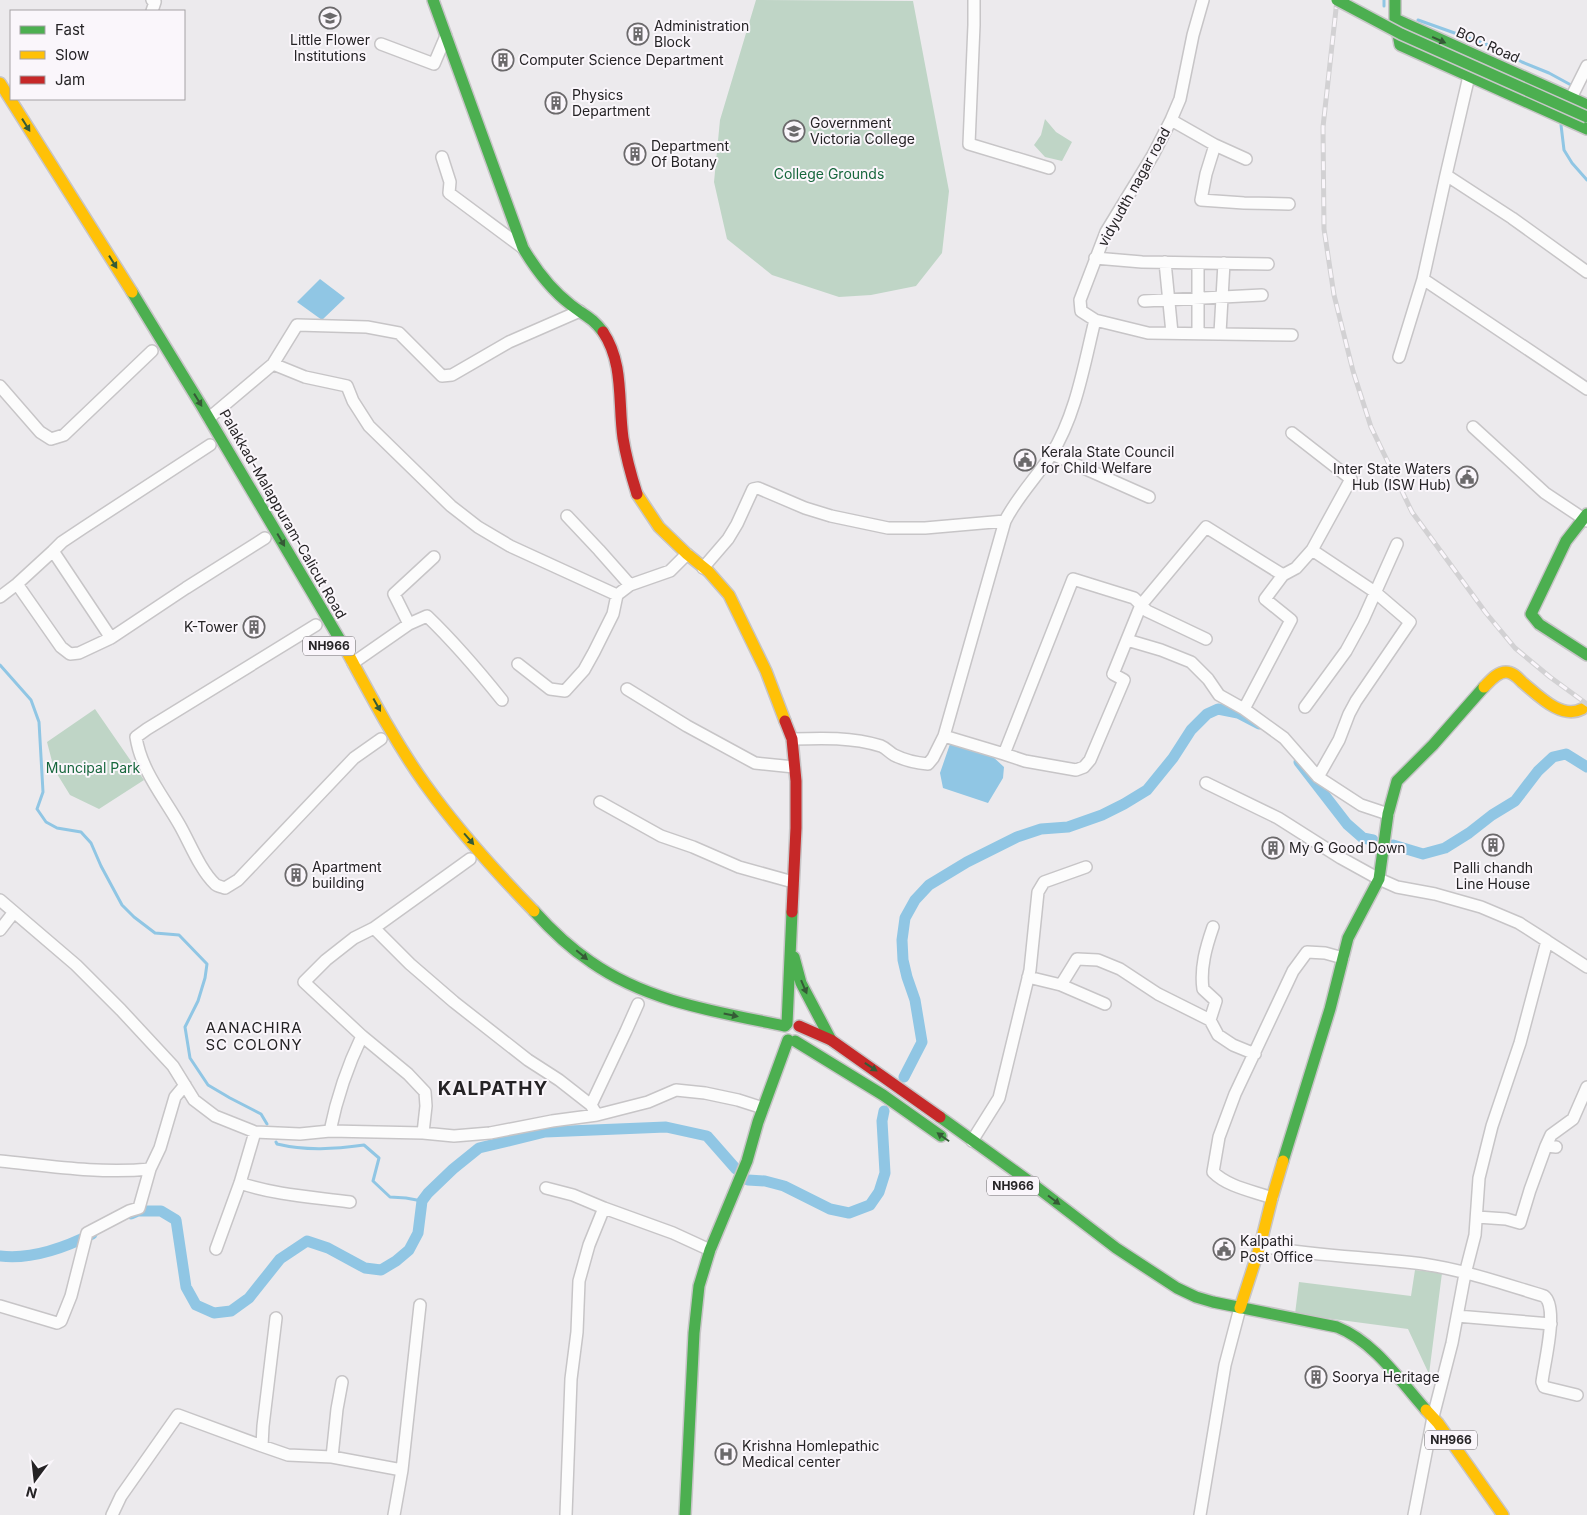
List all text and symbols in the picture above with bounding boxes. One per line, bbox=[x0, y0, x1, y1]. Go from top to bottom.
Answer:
school or university icon: Little Flower Institutions bbox=[318, 6, 342, 30]
legend bbox=[10, 10, 185, 100]
place label: Administration Block bbox=[654, 17, 749, 50]
text: Fast bbox=[55, 20, 85, 39]
building icon: Administration Block bbox=[626, 22, 650, 46]
street label: BOC Road bbox=[1454, 23, 1523, 66]
place label: Little Flower Institutions bbox=[290, 31, 370, 64]
one-way arrow bbox=[1432, 36, 1446, 44]
text: Slow bbox=[55, 45, 89, 64]
building icon: Computer Science Department bbox=[491, 48, 515, 72]
place label: Computer Science Department bbox=[519, 51, 724, 68]
text: Jam bbox=[55, 70, 85, 89]
place label: Physics Department bbox=[572, 86, 651, 119]
building icon: Physics Department bbox=[544, 91, 568, 115]
place label: Government Victoria College bbox=[810, 114, 915, 147]
one-way arrow bbox=[21, 118, 31, 131]
school or university icon: Government Victoria College bbox=[782, 119, 806, 143]
street label: vidyudth nagar road bbox=[1094, 124, 1173, 249]
place label: Department Of Botany bbox=[651, 137, 730, 170]
building icon: Department Of Botany bbox=[623, 142, 647, 166]
park label: College Grounds bbox=[774, 165, 884, 182]
one-way arrow bbox=[108, 256, 117, 269]
one-way arrow bbox=[194, 394, 203, 407]
street label: Palakkad-Malappuram-Calicut Road bbox=[216, 406, 350, 621]
place label: Kerala State Council for Child Welfare bbox=[1041, 443, 1174, 476]
public building icon: Kerala State Council for Child Welfare bbox=[1013, 448, 1037, 472]
place label: Inter State Waters Hub (ISW Hub) bbox=[1333, 460, 1451, 493]
public building icon: Inter State Waters Hub (ISW Hub) bbox=[1455, 465, 1479, 489]
one-way arrow bbox=[276, 534, 285, 547]
building icon: K-Tower bbox=[242, 615, 266, 639]
place label: K-Tower bbox=[184, 618, 238, 635]
road number: NH966 bbox=[303, 636, 355, 656]
one-way arrow bbox=[373, 698, 381, 713]
park label: Muncipal Park bbox=[46, 759, 141, 776]
one-way arrow bbox=[463, 833, 474, 846]
building icon: Palli chandh Line House bbox=[1481, 833, 1505, 857]
building icon: My G Good Down bbox=[1261, 836, 1285, 860]
place label: My G Good Down bbox=[1289, 839, 1406, 856]
place label: Apartment building bbox=[312, 858, 382, 891]
place label: Palli chandh Line House bbox=[1453, 859, 1533, 892]
building icon: Apartment building bbox=[284, 863, 308, 887]
one-way arrow bbox=[575, 950, 588, 961]
one-way arrow bbox=[800, 980, 808, 994]
one-way arrow bbox=[724, 1011, 739, 1019]
district label: AANACHIRA SC COLONY bbox=[205, 1018, 303, 1054]
one-way arrow bbox=[864, 1062, 878, 1072]
district label: KALPATHY bbox=[438, 1077, 548, 1100]
one-way arrow bbox=[936, 1132, 950, 1142]
road number: NH966 bbox=[987, 1176, 1039, 1196]
one-way arrow bbox=[1047, 1194, 1060, 1205]
place label: Kalpathi Post Office bbox=[1240, 1232, 1313, 1265]
public building icon: Kalpathi Post Office bbox=[1212, 1237, 1236, 1261]
building icon: Soorya Heritage bbox=[1304, 1365, 1328, 1389]
place label: Soorya Heritage bbox=[1332, 1368, 1440, 1385]
road number: NH966 bbox=[1425, 1430, 1477, 1450]
place label: Krishna Homlepathic Medical center bbox=[742, 1437, 879, 1470]
hospital icon: Krishna Homlepathic Medical center bbox=[714, 1442, 738, 1466]
north arrow bbox=[10, 1455, 60, 1505]
text: N bbox=[24, 1483, 39, 1503]

